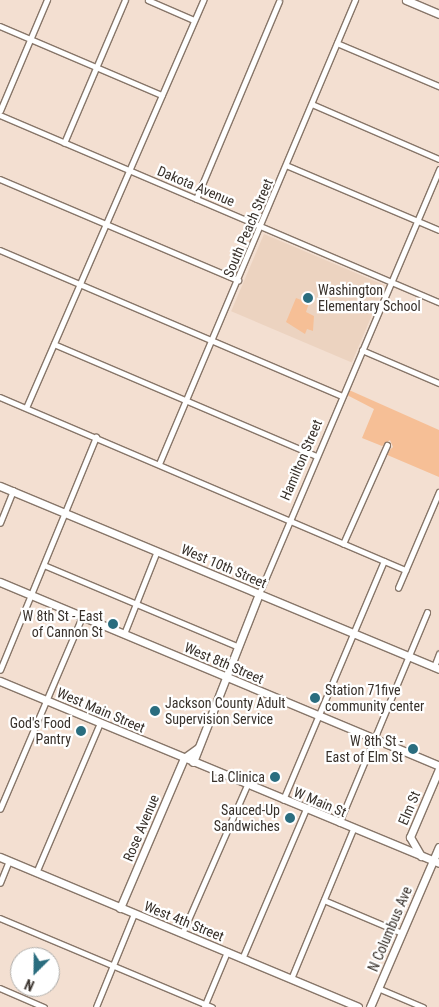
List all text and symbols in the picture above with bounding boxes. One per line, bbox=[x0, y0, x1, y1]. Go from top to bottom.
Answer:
street label: Dakota Avenue bbox=[155, 162, 237, 210]
street label: South Peach Street bbox=[220, 176, 276, 280]
place label: Washington Elementary School bbox=[318, 282, 421, 314]
marker: Washington Elementary School bbox=[302, 292, 314, 304]
street label: Hamilton Street bbox=[276, 417, 326, 503]
street label: West 10th Street bbox=[179, 540, 269, 592]
place label: W 8th St - East of Cannon St bbox=[23, 608, 103, 640]
marker: W 8th St - East of Cannon St bbox=[107, 618, 119, 630]
street label: West 8th Street bbox=[182, 639, 266, 687]
place label: Station 71five community center bbox=[325, 682, 424, 714]
street label: West Main Street bbox=[54, 684, 148, 736]
marker: Station 71five community center bbox=[309, 692, 321, 704]
place label: Jackson County Adult Supervision Service bbox=[165, 695, 285, 728]
marker: Jackson County Adult Supervision Service bbox=[149, 705, 161, 717]
place label: God's Food Pantry bbox=[10, 715, 71, 748]
marker: God's Food Pantry bbox=[75, 725, 87, 737]
place label: W 8th St - East of Elm St bbox=[326, 733, 403, 766]
marker: W 8th St - East of Elm St bbox=[407, 743, 419, 755]
place label: La Clinica bbox=[211, 769, 265, 785]
marker: La Clinica bbox=[269, 771, 281, 783]
street label: W Main St bbox=[291, 783, 349, 821]
street label: Elm St bbox=[394, 788, 424, 828]
street label: Rose Avenue bbox=[119, 792, 163, 864]
place label: Sauced-Up Sandwiches bbox=[214, 802, 280, 834]
marker: Sauced-Up Sandwiches bbox=[284, 812, 296, 824]
street label: N Columbus Ave bbox=[365, 884, 415, 974]
street label: West 4th Street bbox=[142, 897, 226, 945]
north arrow bbox=[10, 947, 60, 997]
text: N bbox=[22, 976, 37, 994]

